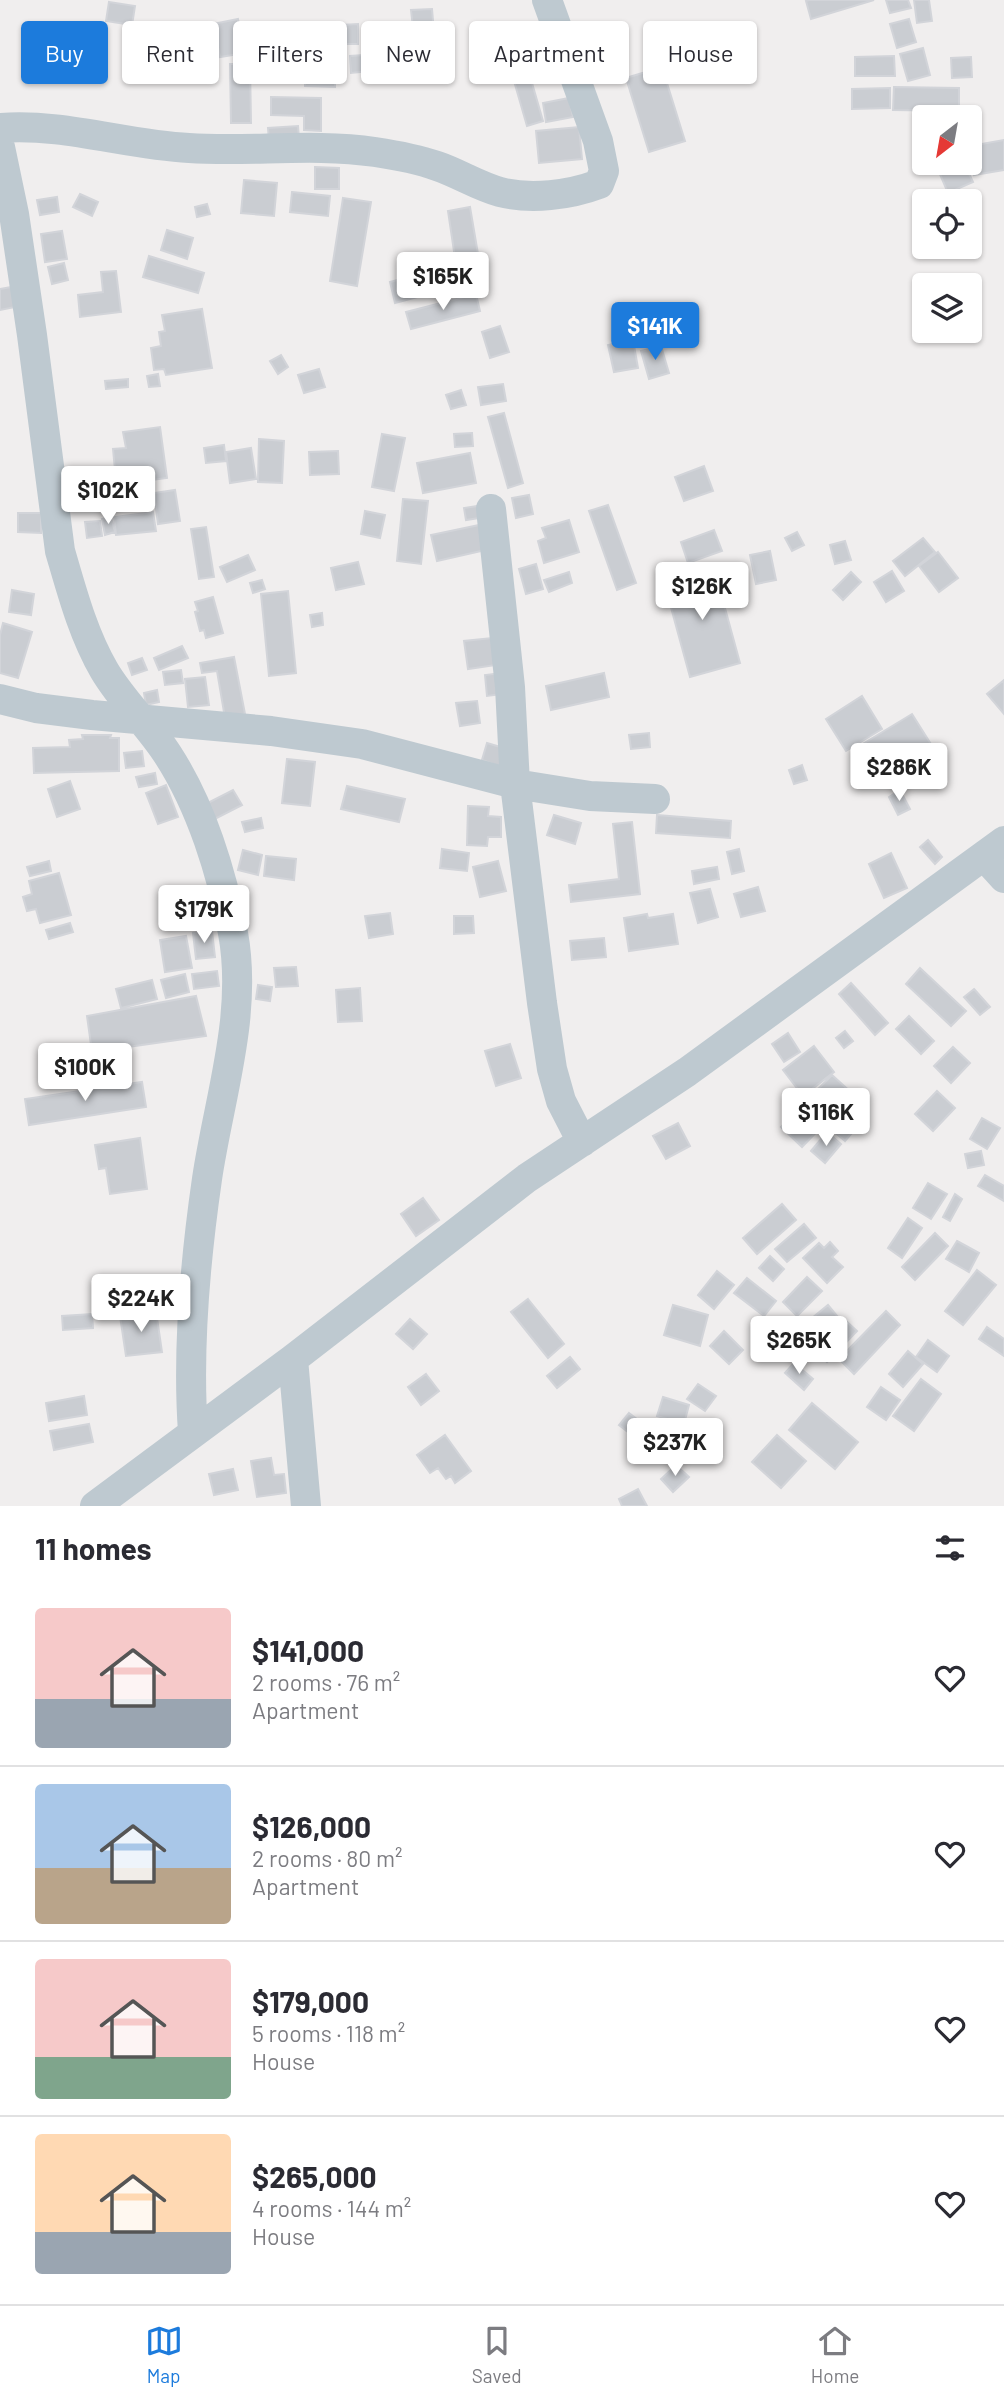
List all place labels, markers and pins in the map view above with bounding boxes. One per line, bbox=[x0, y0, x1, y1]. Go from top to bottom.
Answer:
pin: $165K bbox=[394, 252, 492, 312]
pin: $141K bbox=[606, 302, 704, 362]
pin: $102K bbox=[59, 466, 157, 526]
pin: $126K bbox=[653, 562, 751, 622]
pin: $286K bbox=[850, 744, 948, 803]
pin: $179K bbox=[155, 886, 253, 945]
pin: $100K bbox=[36, 1044, 134, 1103]
pin: $116K bbox=[777, 1088, 875, 1148]
pin: $224K bbox=[92, 1274, 190, 1334]
pin: $265K bbox=[750, 1316, 848, 1376]
pin: $237K bbox=[626, 1418, 724, 1478]

